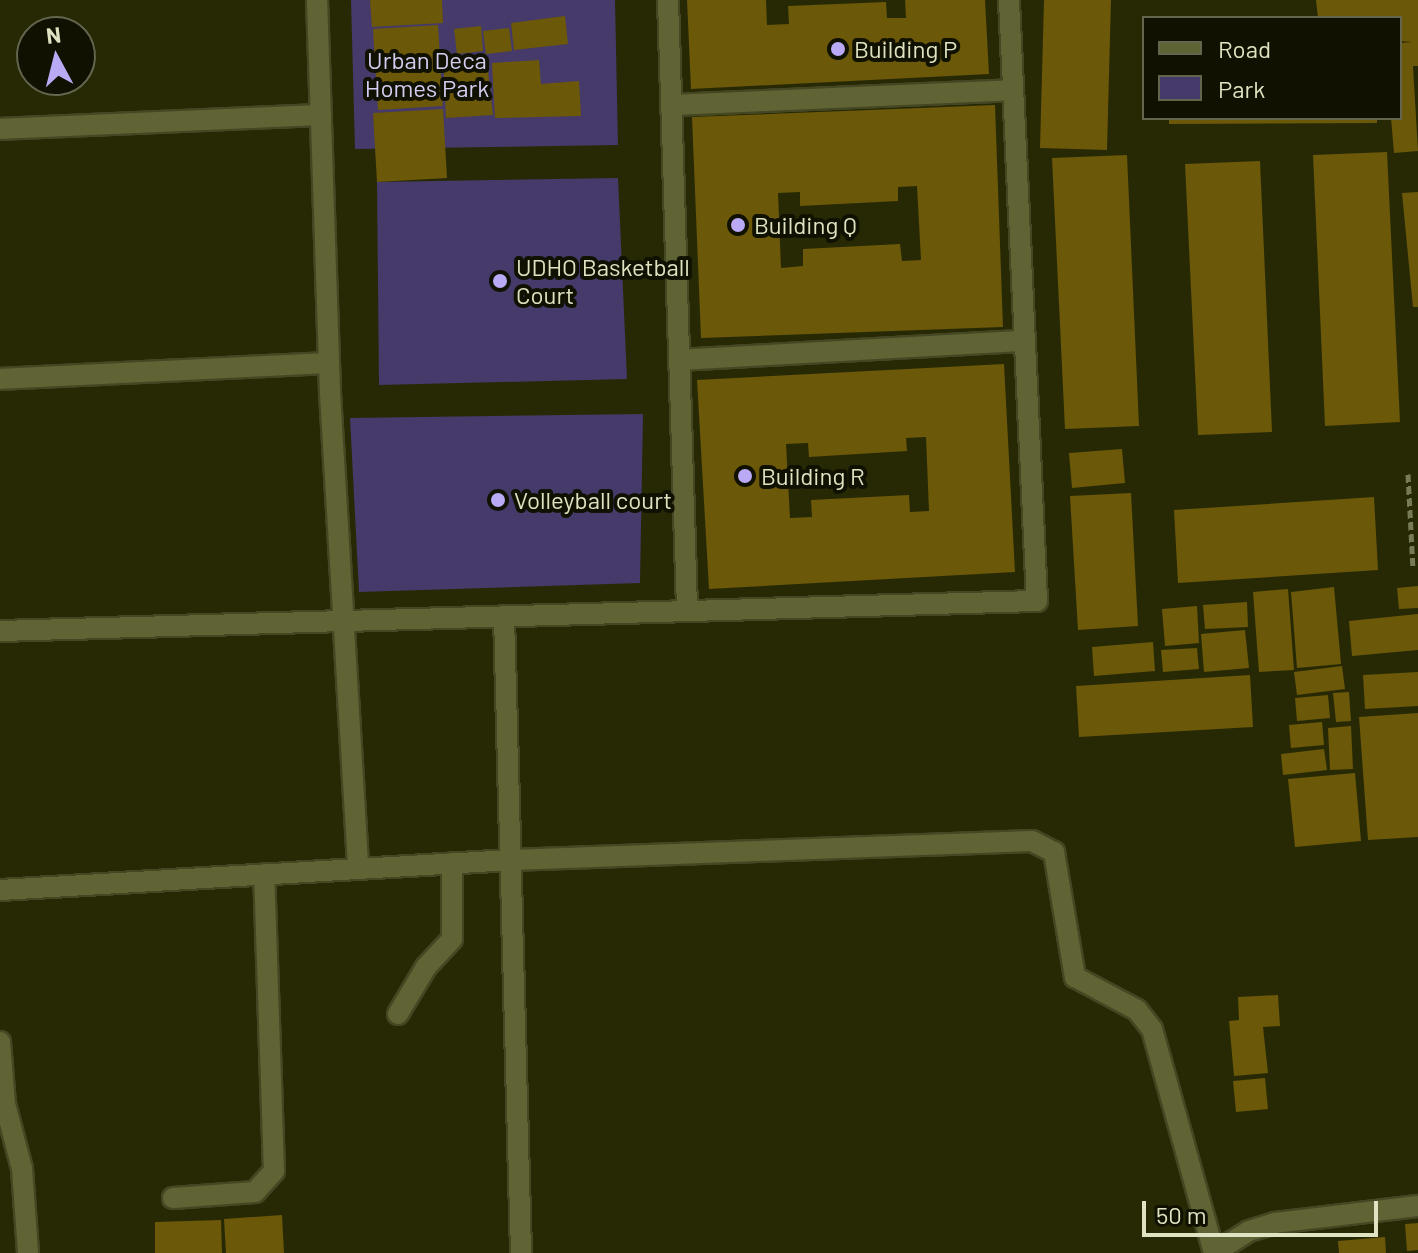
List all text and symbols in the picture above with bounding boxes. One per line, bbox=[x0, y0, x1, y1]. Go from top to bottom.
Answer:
north arrow bbox=[16, 16, 96, 96]
legend bbox=[1142, 16, 1402, 120]
text: N bbox=[44, 20, 62, 48]
text: Road bbox=[1218, 34, 1271, 63]
place label: Building P bbox=[854, 35, 957, 63]
marker: Building P bbox=[829, 40, 847, 58]
park label: Urban Deca Homes Park bbox=[365, 46, 489, 102]
text: Park bbox=[1218, 74, 1265, 103]
place label: Building Q bbox=[754, 211, 857, 239]
marker: Building Q bbox=[729, 216, 747, 234]
place label: UDHO Basketball Court bbox=[516, 253, 690, 309]
marker: UDHO Basketball Court bbox=[491, 272, 509, 290]
place label: Building R bbox=[761, 462, 865, 490]
marker: Building R bbox=[736, 467, 754, 485]
place label: Volleyball court bbox=[514, 486, 672, 514]
marker: Volleyball court bbox=[489, 491, 507, 509]
scale bar bbox=[1146, 1185, 1382, 1235]
text: 50 m bbox=[1156, 1200, 1207, 1229]

